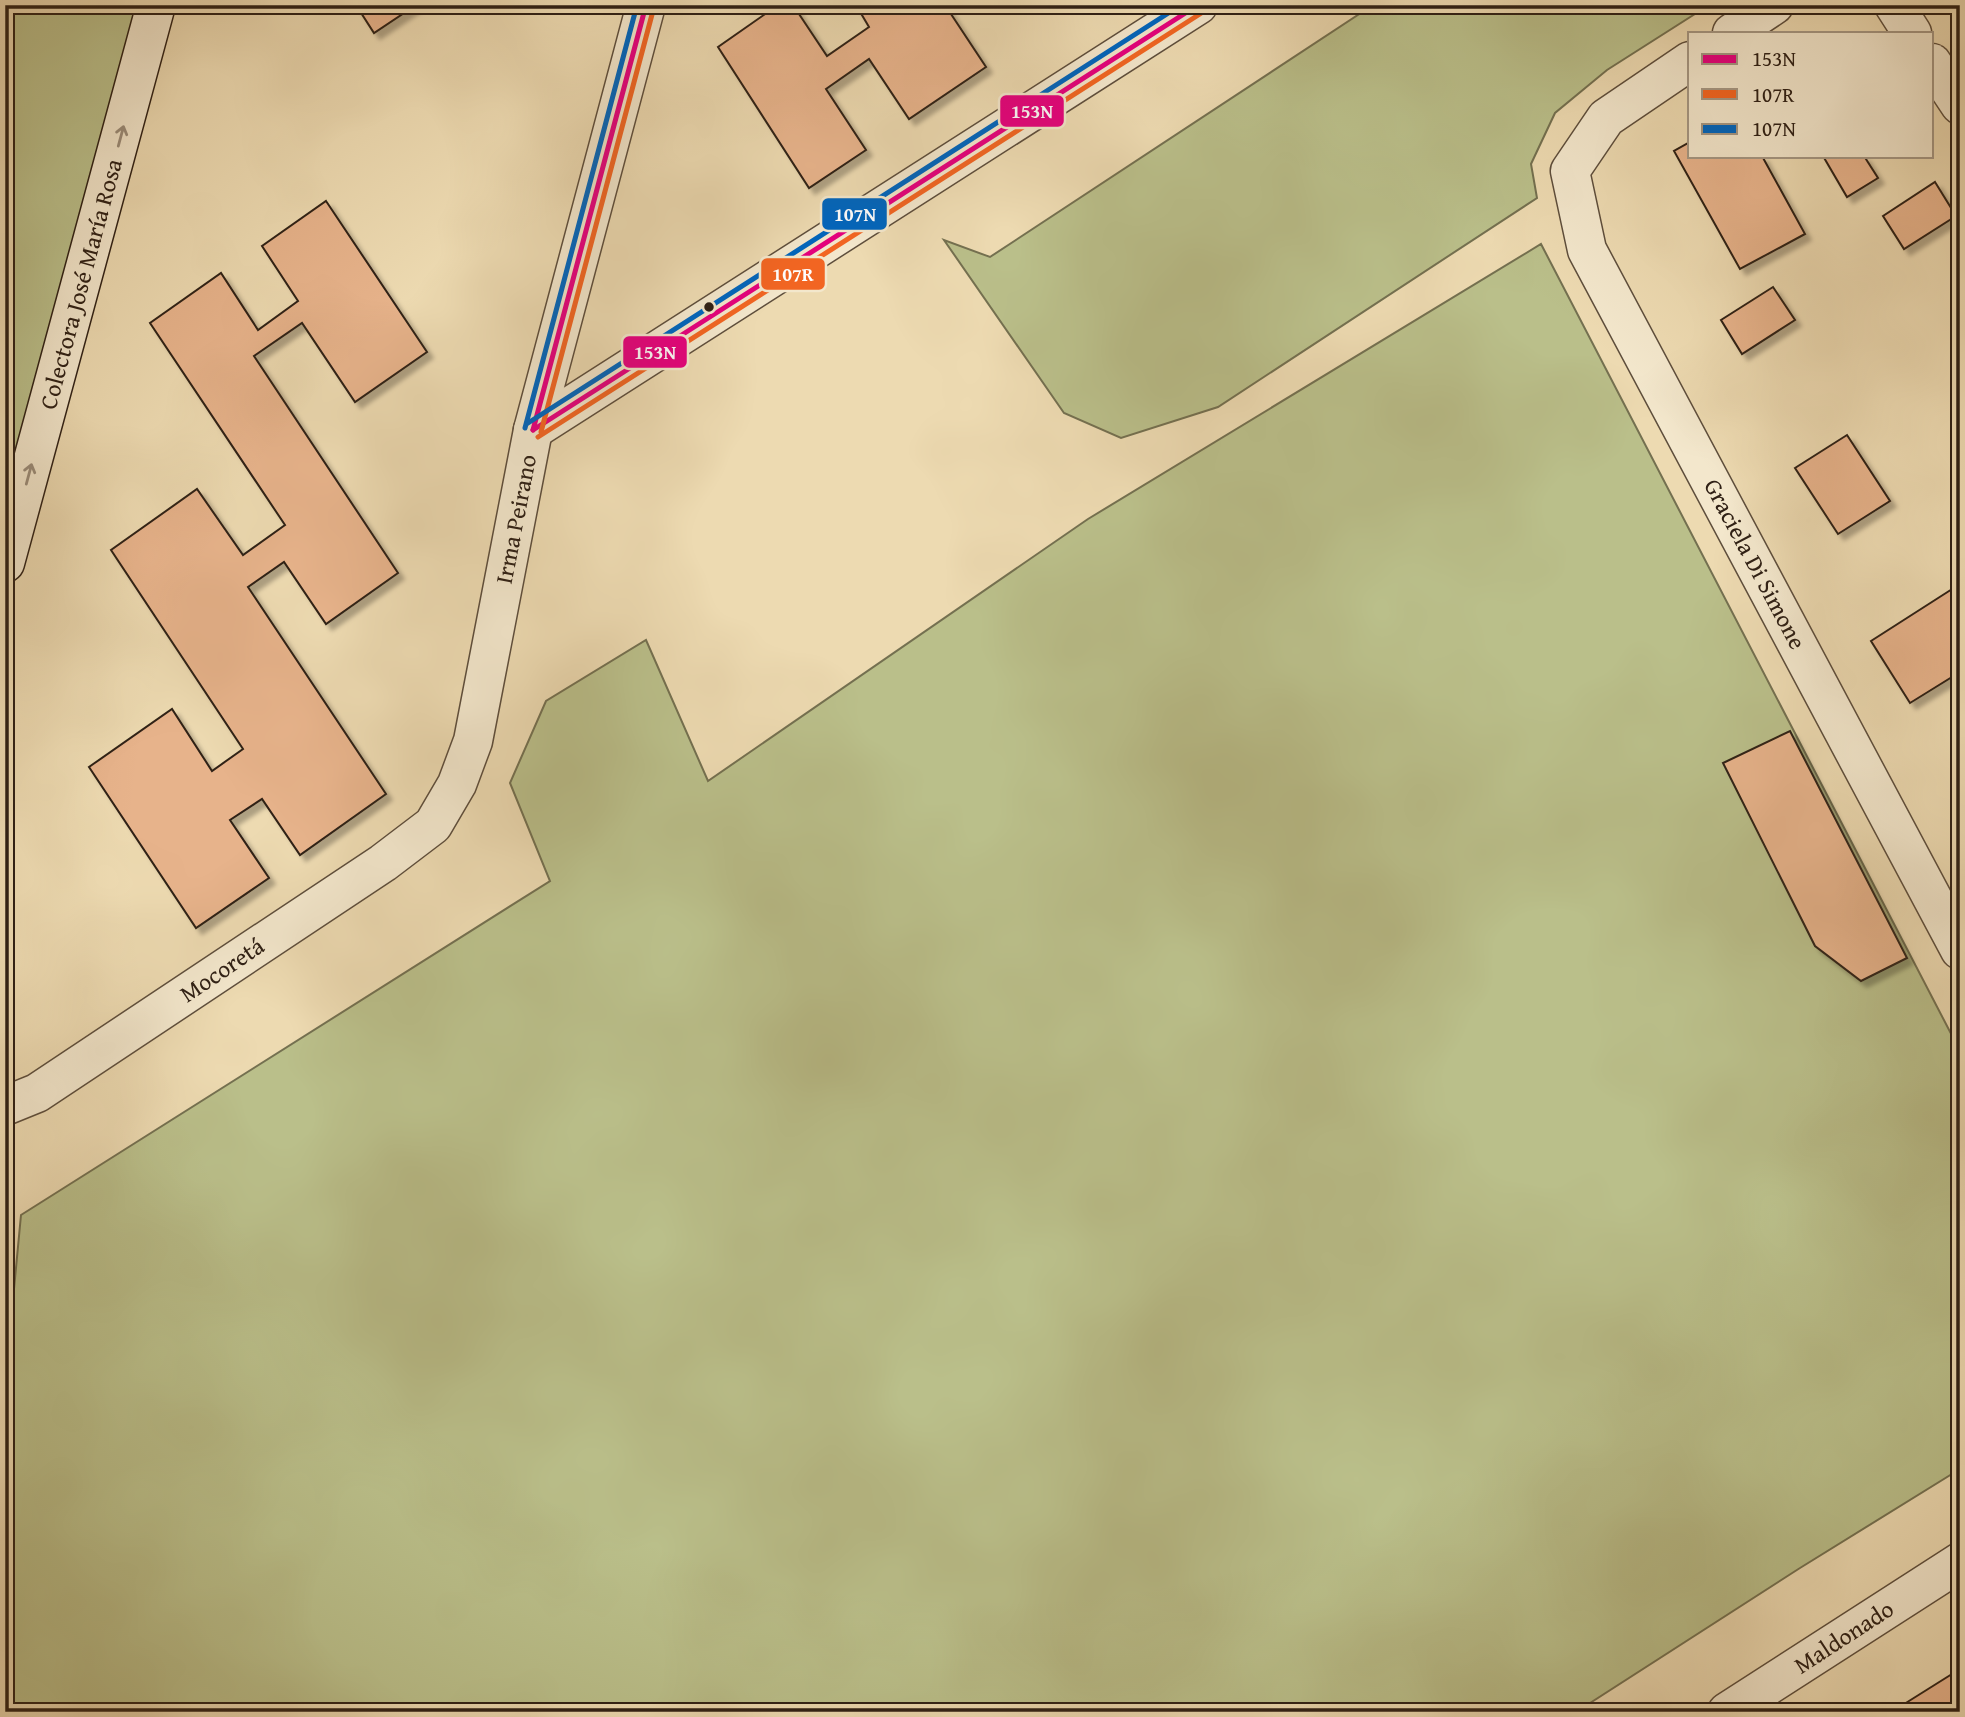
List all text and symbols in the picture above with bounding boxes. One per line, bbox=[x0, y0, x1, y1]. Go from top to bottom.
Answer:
legend bbox=[1688, 32, 1934, 158]
text: 153N bbox=[1752, 43, 1796, 74]
text: 107R bbox=[1752, 79, 1795, 110]
line badge: 153N bbox=[999, 94, 1065, 128]
text: 153N bbox=[1011, 97, 1053, 125]
text: 107N bbox=[1752, 113, 1796, 144]
one-way arrow bbox=[115, 125, 128, 148]
street label: Colectora José María Rosa bbox=[30, 154, 131, 413]
line badge: 107N bbox=[821, 197, 888, 231]
text: 107N bbox=[834, 200, 876, 228]
line badge: 107R bbox=[760, 257, 826, 291]
text: 107R bbox=[772, 260, 814, 288]
unlabelled marker bbox=[702, 300, 716, 314]
line badge: 153N bbox=[622, 335, 688, 369]
text: 153N bbox=[634, 338, 676, 366]
street label: Irma Peirano bbox=[486, 451, 545, 587]
one-way arrow bbox=[24, 463, 37, 485]
street label: Graciela Di Simone bbox=[1696, 472, 1815, 655]
street label: Mocoretá bbox=[172, 928, 272, 1011]
street label: Maldonado bbox=[1787, 1591, 1901, 1682]

